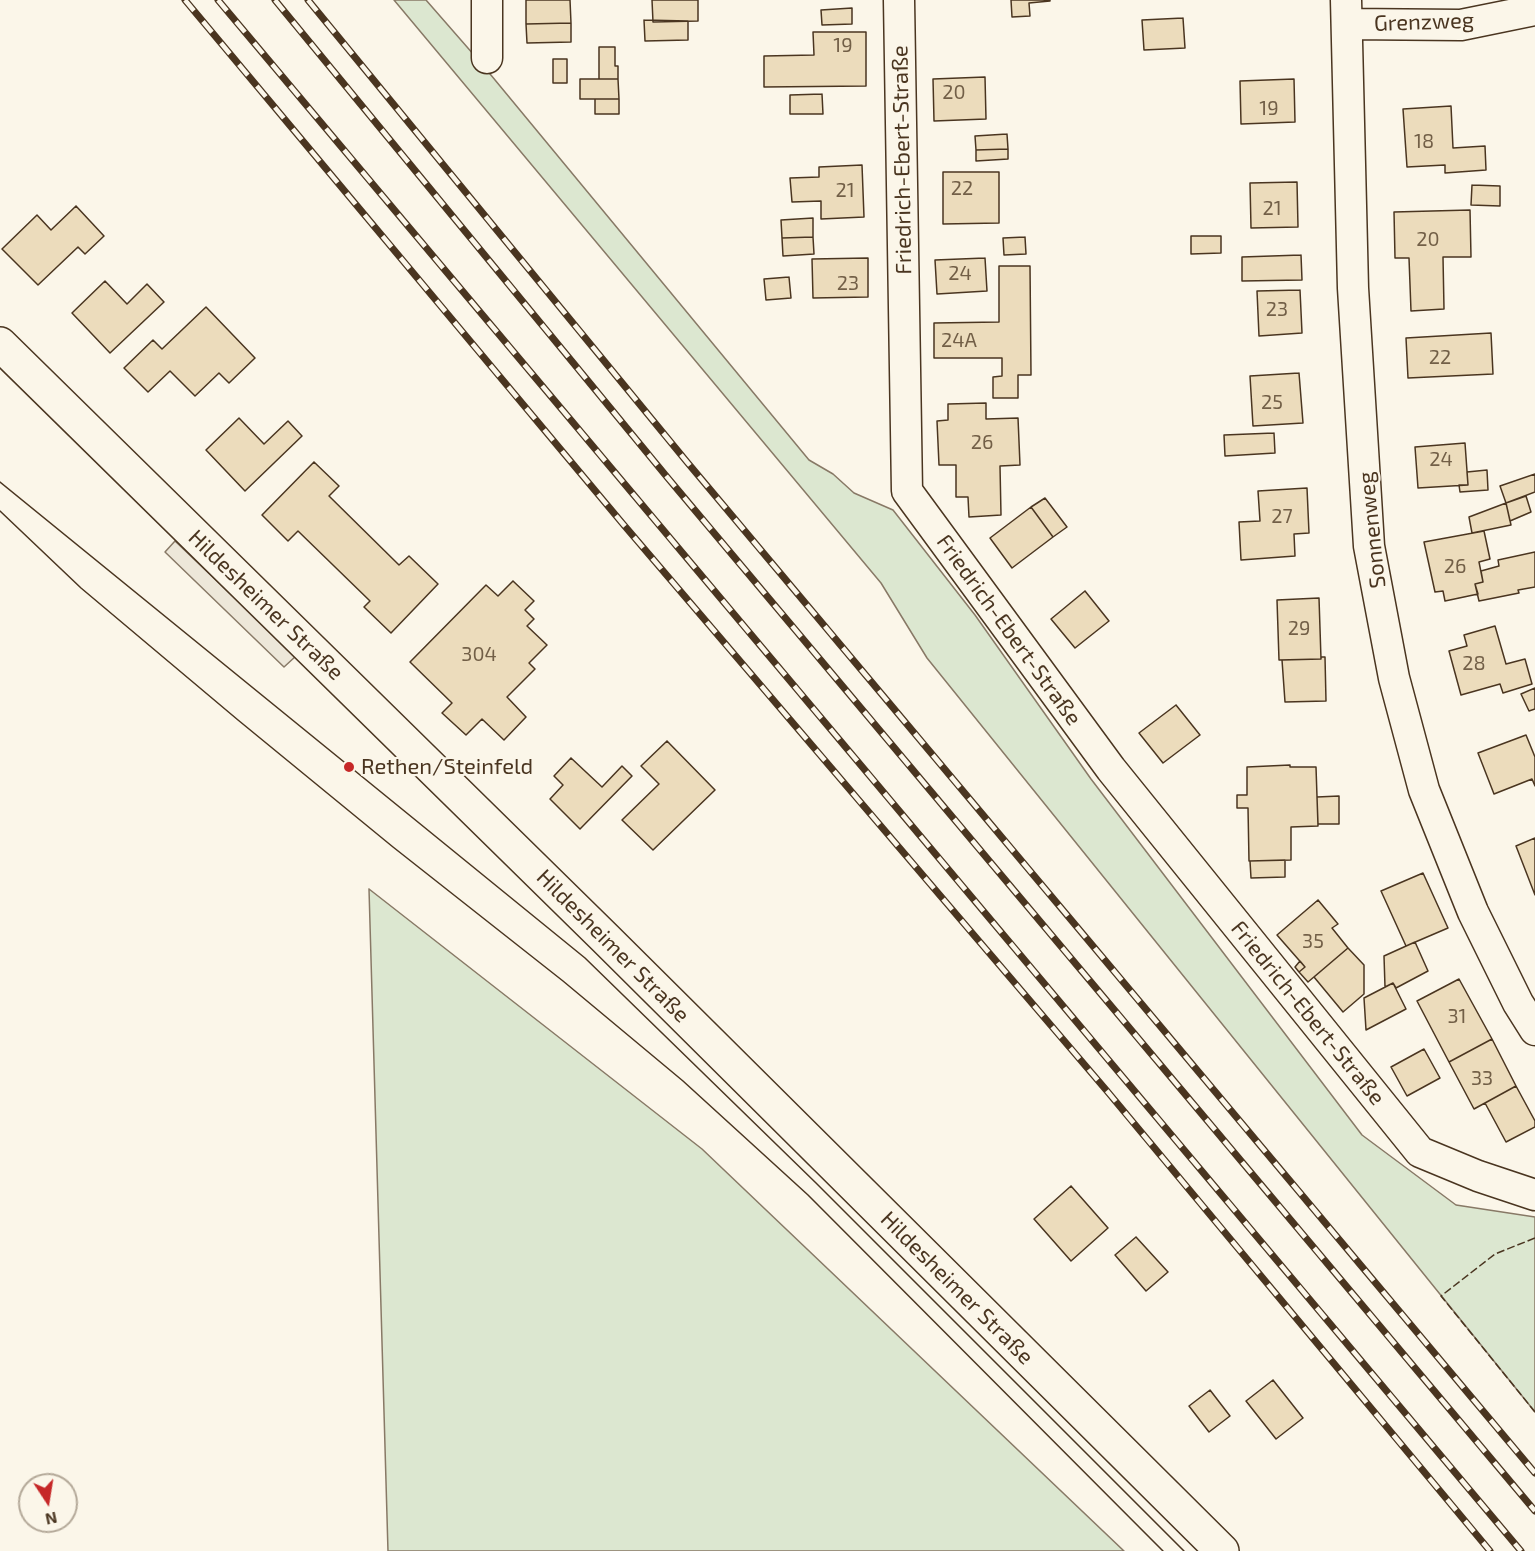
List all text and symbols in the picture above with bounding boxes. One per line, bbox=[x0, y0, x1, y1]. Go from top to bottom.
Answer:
street label: Grenzweg bbox=[1373, 7, 1475, 37]
house number: 19 bbox=[833, 33, 853, 57]
street label: Friedrich-Ebert-Straße bbox=[887, 45, 917, 275]
house number: 20 bbox=[942, 80, 966, 104]
house number: 19 bbox=[1259, 96, 1279, 120]
house number: 18 bbox=[1414, 129, 1434, 153]
house number: 22 bbox=[951, 176, 973, 200]
house number: 21 bbox=[835, 178, 855, 202]
house number: 21 bbox=[1262, 196, 1282, 220]
house number: 20 bbox=[1416, 227, 1440, 251]
house number: 24 bbox=[948, 261, 972, 285]
house number: 23 bbox=[837, 271, 859, 295]
house number: 23 bbox=[1266, 297, 1288, 321]
house number: 24A bbox=[941, 328, 977, 352]
house number: 22 bbox=[1429, 345, 1451, 369]
house number: 25 bbox=[1261, 390, 1283, 414]
house number: 26 bbox=[971, 430, 993, 454]
house number: 24 bbox=[1429, 447, 1453, 471]
street label: Sonnenweg bbox=[1353, 470, 1391, 590]
house number: 27 bbox=[1271, 504, 1293, 528]
street label: Hildesheimer Straße bbox=[183, 524, 349, 686]
street label: Friedrich-Ebert-Straße bbox=[931, 529, 1087, 731]
house number: 26 bbox=[1444, 554, 1466, 578]
house number: 29 bbox=[1288, 616, 1310, 640]
house number: 304 bbox=[461, 642, 497, 666]
house number: 28 bbox=[1462, 651, 1486, 675]
place label: Rethen/Steinfeld bbox=[361, 754, 533, 780]
marker: Rethen/Steinfeld bbox=[342, 760, 356, 774]
street label: Hildesheimer Straße bbox=[531, 864, 695, 1028]
street label: Friedrich-Ebert-Straße bbox=[1226, 916, 1390, 1110]
house number: 35 bbox=[1302, 929, 1324, 953]
house number: 31 bbox=[1447, 1004, 1467, 1028]
house number: 33 bbox=[1471, 1066, 1493, 1090]
street label: Hildesheimer Straße bbox=[875, 1206, 1039, 1370]
north arrow bbox=[18, 1473, 78, 1533]
text: N bbox=[44, 1509, 59, 1530]

